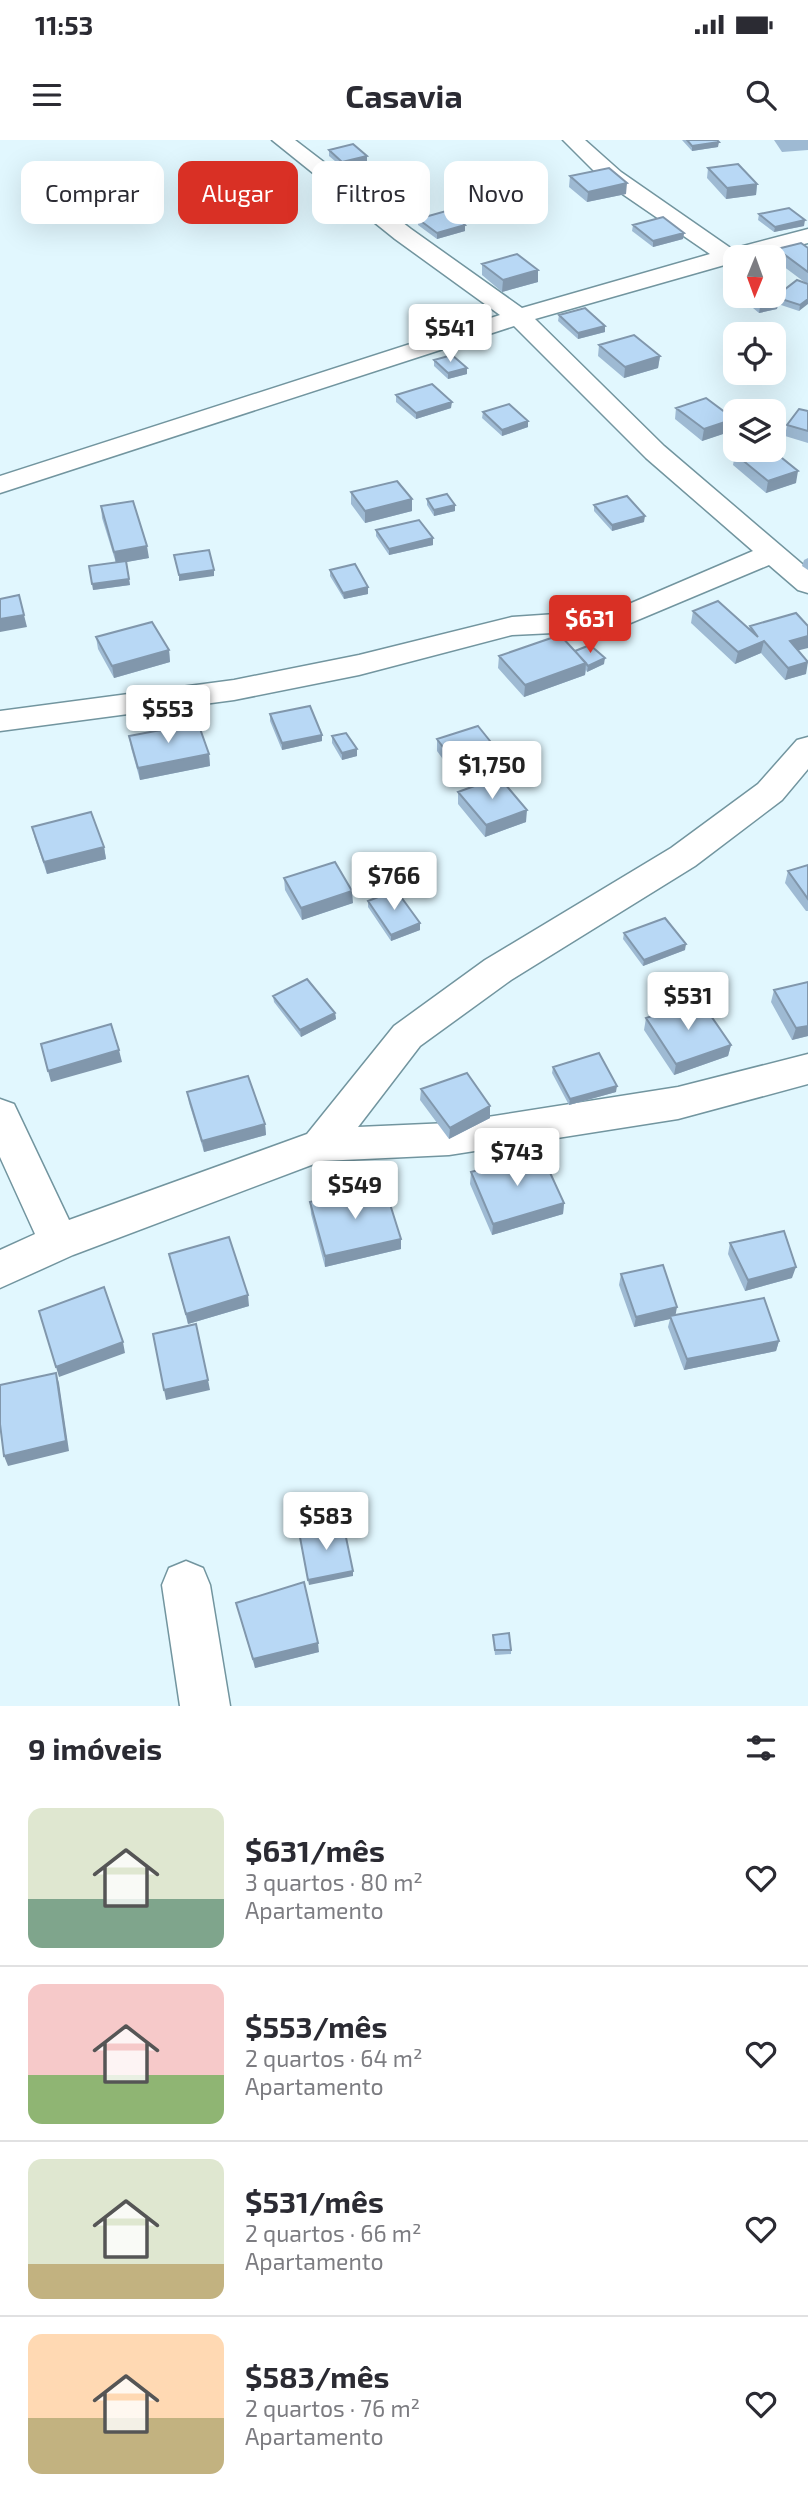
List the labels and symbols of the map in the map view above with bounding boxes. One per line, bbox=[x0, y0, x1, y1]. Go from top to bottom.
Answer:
north arrow bbox=[723, 245, 786, 308]
pin: $541 bbox=[409, 304, 491, 364]
pin: $631 bbox=[549, 596, 631, 655]
pin: $553 bbox=[127, 686, 209, 745]
pin: $1,750 bbox=[435, 742, 549, 801]
pin: $766 bbox=[353, 852, 435, 912]
pin: $531 bbox=[647, 972, 729, 1032]
pin: $743 bbox=[476, 1128, 558, 1188]
pin: $549 bbox=[314, 1161, 396, 1221]
pin: $583 bbox=[285, 1492, 367, 1552]

